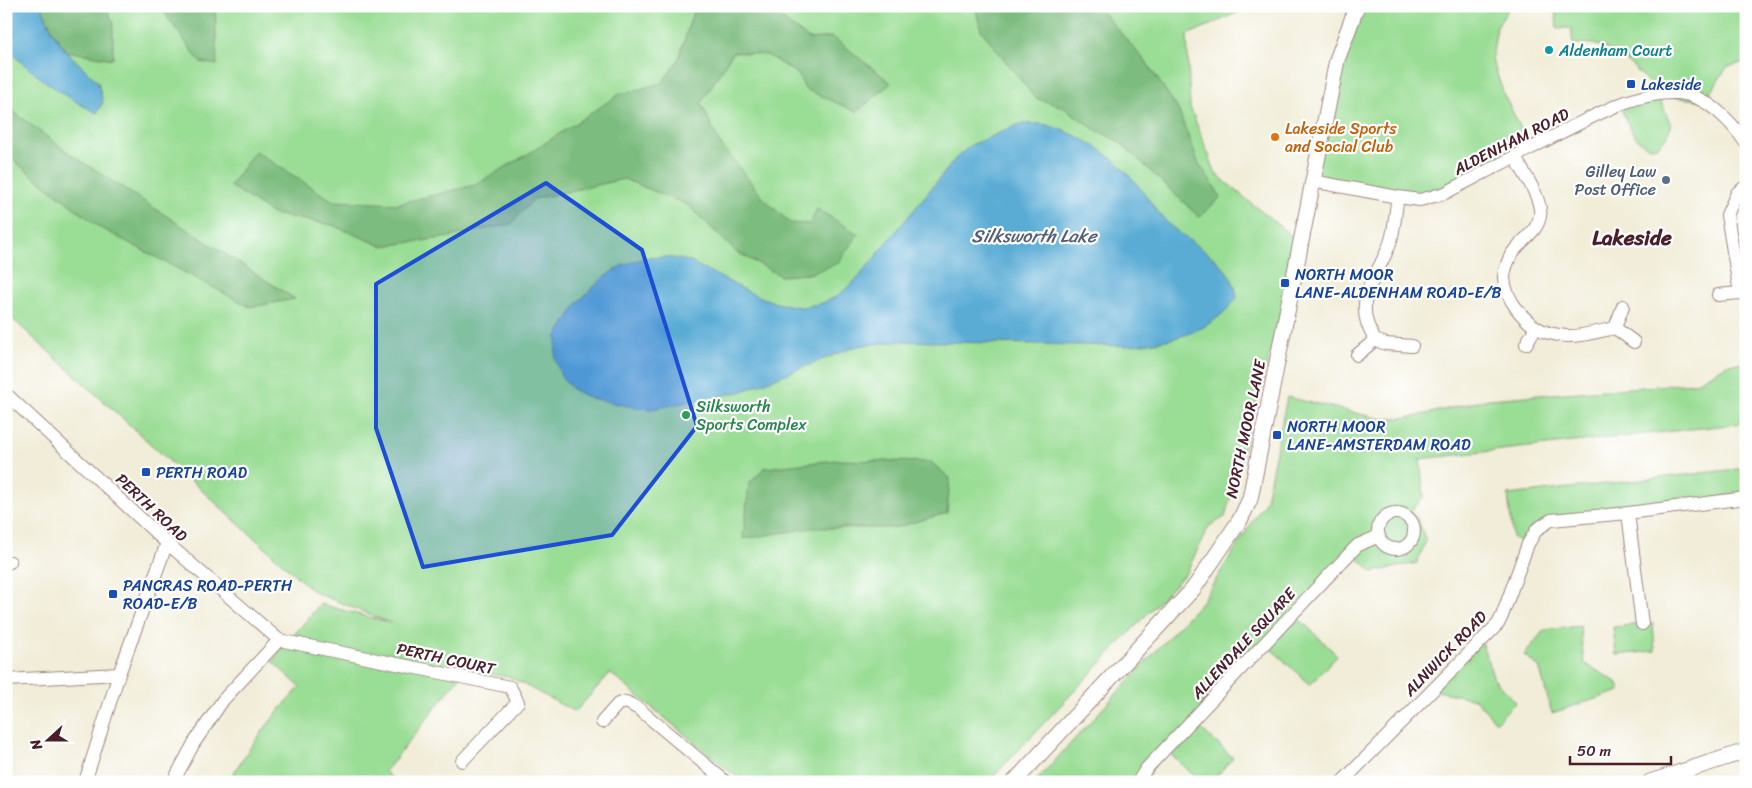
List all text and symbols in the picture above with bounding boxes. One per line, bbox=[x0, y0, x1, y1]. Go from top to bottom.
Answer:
place label: Aldenham Court bbox=[1558, 36, 1672, 65]
marker: Aldenham Court bbox=[1543, 44, 1555, 56]
place label: Lakeside bbox=[1641, 70, 1702, 99]
marker: Lakeside bbox=[1625, 78, 1637, 90]
street label: ALDENHAM ROAD bbox=[1447, 99, 1575, 184]
place label: Lakeside Sports and Social Club bbox=[1285, 114, 1397, 161]
marker: Lakeside Sports and Social Club bbox=[1269, 131, 1281, 143]
place label: Gilley Law Post Office bbox=[1574, 157, 1657, 204]
marker: Gilley Law Post Office bbox=[1660, 174, 1672, 186]
district label: Lakeside bbox=[1592, 219, 1672, 257]
water label: Silksworth Lake bbox=[972, 220, 1098, 252]
place label: NORTH MOOR LANE-ALDENHAM ROAD-E/B bbox=[1295, 260, 1501, 307]
marker: NORTH MOOR LANE-ALDENHAM ROAD-E/B bbox=[1279, 277, 1291, 289]
street label: NORTH MOOR LANE bbox=[1217, 356, 1275, 501]
place label: Silksworth Sports Complex bbox=[696, 392, 807, 439]
marker: Silksworth Sports Complex bbox=[680, 409, 692, 421]
place label: NORTH MOOR LANE-AMSTERDAM ROAD bbox=[1287, 412, 1471, 459]
marker: NORTH MOOR LANE-AMSTERDAM ROAD bbox=[1271, 429, 1283, 441]
place label: PERTH ROAD bbox=[156, 458, 247, 487]
street label: PERTH ROAD bbox=[108, 466, 195, 549]
marker: PERTH ROAD bbox=[140, 466, 152, 478]
place label: PANCRAS ROAD-PERTH ROAD-E/B bbox=[123, 571, 293, 618]
street label: ALLENDALE SQUARE bbox=[1183, 580, 1304, 707]
marker: PANCRAS ROAD-PERTH ROAD-E/B bbox=[107, 588, 119, 600]
street label: ALNWICK ROAD bbox=[1396, 603, 1495, 704]
street label: PERTH COURT bbox=[394, 634, 499, 683]
north arrow bbox=[22, 716, 72, 766]
scale bar bbox=[1570, 733, 1671, 765]
text: N bbox=[23, 735, 50, 754]
text: 50 m bbox=[1577, 738, 1612, 764]

